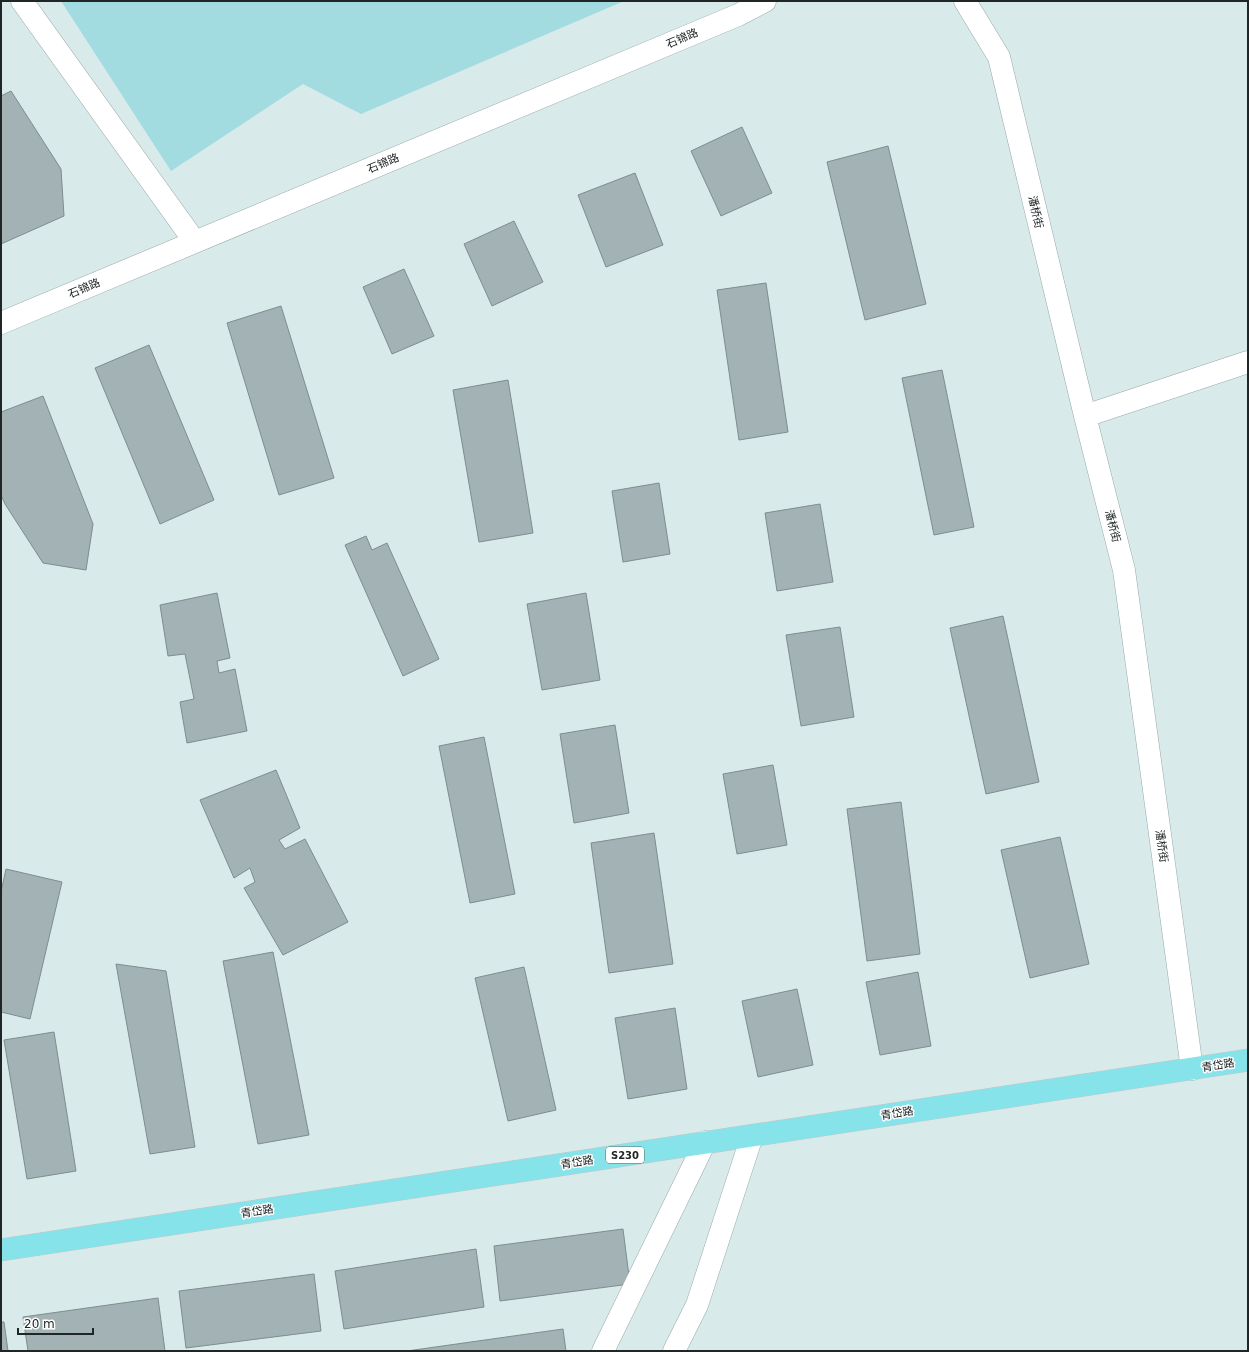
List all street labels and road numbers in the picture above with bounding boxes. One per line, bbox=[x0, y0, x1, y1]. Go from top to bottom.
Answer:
street label: 石锦路 bbox=[664, 26, 700, 51]
street label: 石锦路 bbox=[365, 151, 401, 176]
street label: 潘桥街 bbox=[1025, 195, 1046, 230]
street label: 石锦路 bbox=[66, 276, 102, 301]
street label: 潘桥街 bbox=[1102, 509, 1123, 544]
street label: 潘桥街 bbox=[1153, 829, 1170, 863]
street label: 青岱路 bbox=[1201, 1056, 1235, 1074]
street label: 青岱路 bbox=[880, 1104, 914, 1122]
road number: S230 bbox=[606, 1147, 644, 1163]
street label: 青岱路 bbox=[560, 1153, 594, 1171]
street label: 青岱路 bbox=[240, 1202, 274, 1220]

